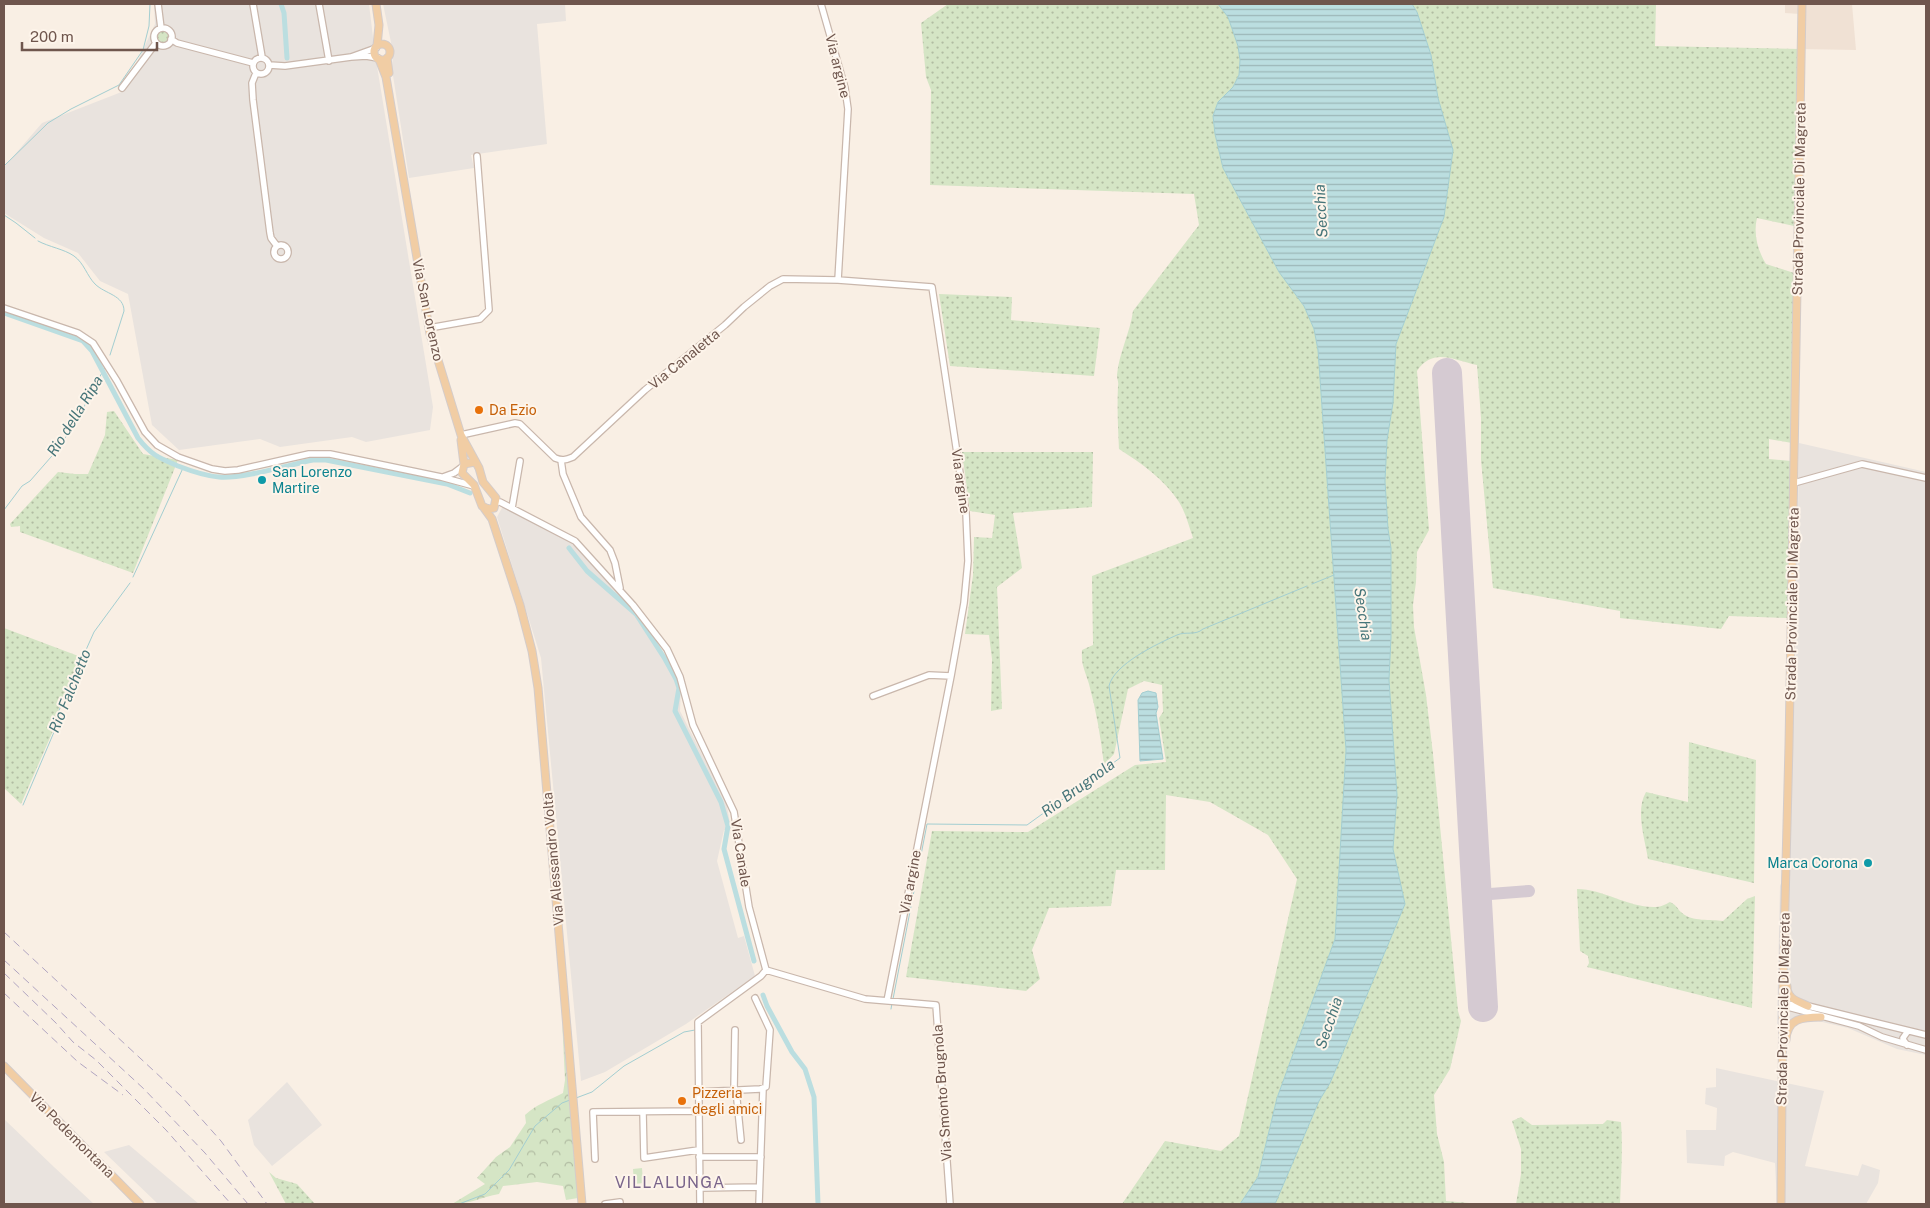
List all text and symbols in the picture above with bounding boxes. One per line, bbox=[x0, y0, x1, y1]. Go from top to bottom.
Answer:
scale bar bbox=[22, 20, 158, 52]
text: 200 m bbox=[30, 28, 74, 45]
street label: Via argine bbox=[822, 32, 854, 100]
street label: Strada Provinciale Di Magreta bbox=[1789, 102, 1809, 296]
water label: Secchia bbox=[1311, 184, 1330, 238]
street label: Via San Lorenzo bbox=[409, 257, 447, 363]
street label: Via Canaletta bbox=[645, 326, 723, 392]
water label: Rio della Ripa bbox=[43, 372, 106, 459]
place label: Da Ezio bbox=[489, 402, 537, 418]
marker: Da Ezio bbox=[473, 404, 485, 416]
street label: Via argine bbox=[949, 448, 973, 515]
place label: San Lorenzo Martire bbox=[272, 464, 352, 496]
marker: San Lorenzo Martire bbox=[256, 474, 268, 486]
street label: Strada Provinciale Di Magreta bbox=[1782, 507, 1802, 701]
water label: Secchia bbox=[1351, 586, 1376, 642]
water label: Rio Falchetto bbox=[45, 647, 94, 735]
water label: Rio Brugnola bbox=[1038, 755, 1118, 820]
street label: Via Alessandro Volta bbox=[539, 792, 567, 926]
street label: Via Canale bbox=[728, 818, 754, 888]
street label: Via argine bbox=[896, 848, 924, 916]
place label: Marca Corona bbox=[1767, 855, 1858, 871]
marker: Marca Corona bbox=[1862, 857, 1874, 869]
street label: Strada Provinciale Di Magreta bbox=[1773, 912, 1793, 1106]
water label: Secchia bbox=[1312, 995, 1345, 1051]
street label: Via Smonto Brugnola bbox=[929, 1024, 955, 1162]
place label: Pizzeria degli amici bbox=[692, 1085, 762, 1117]
street label: Via Pedemontana bbox=[26, 1089, 118, 1181]
marker: Pizzeria degli amici bbox=[676, 1095, 688, 1107]
district label: VILLALUNGA bbox=[615, 1173, 725, 1192]

